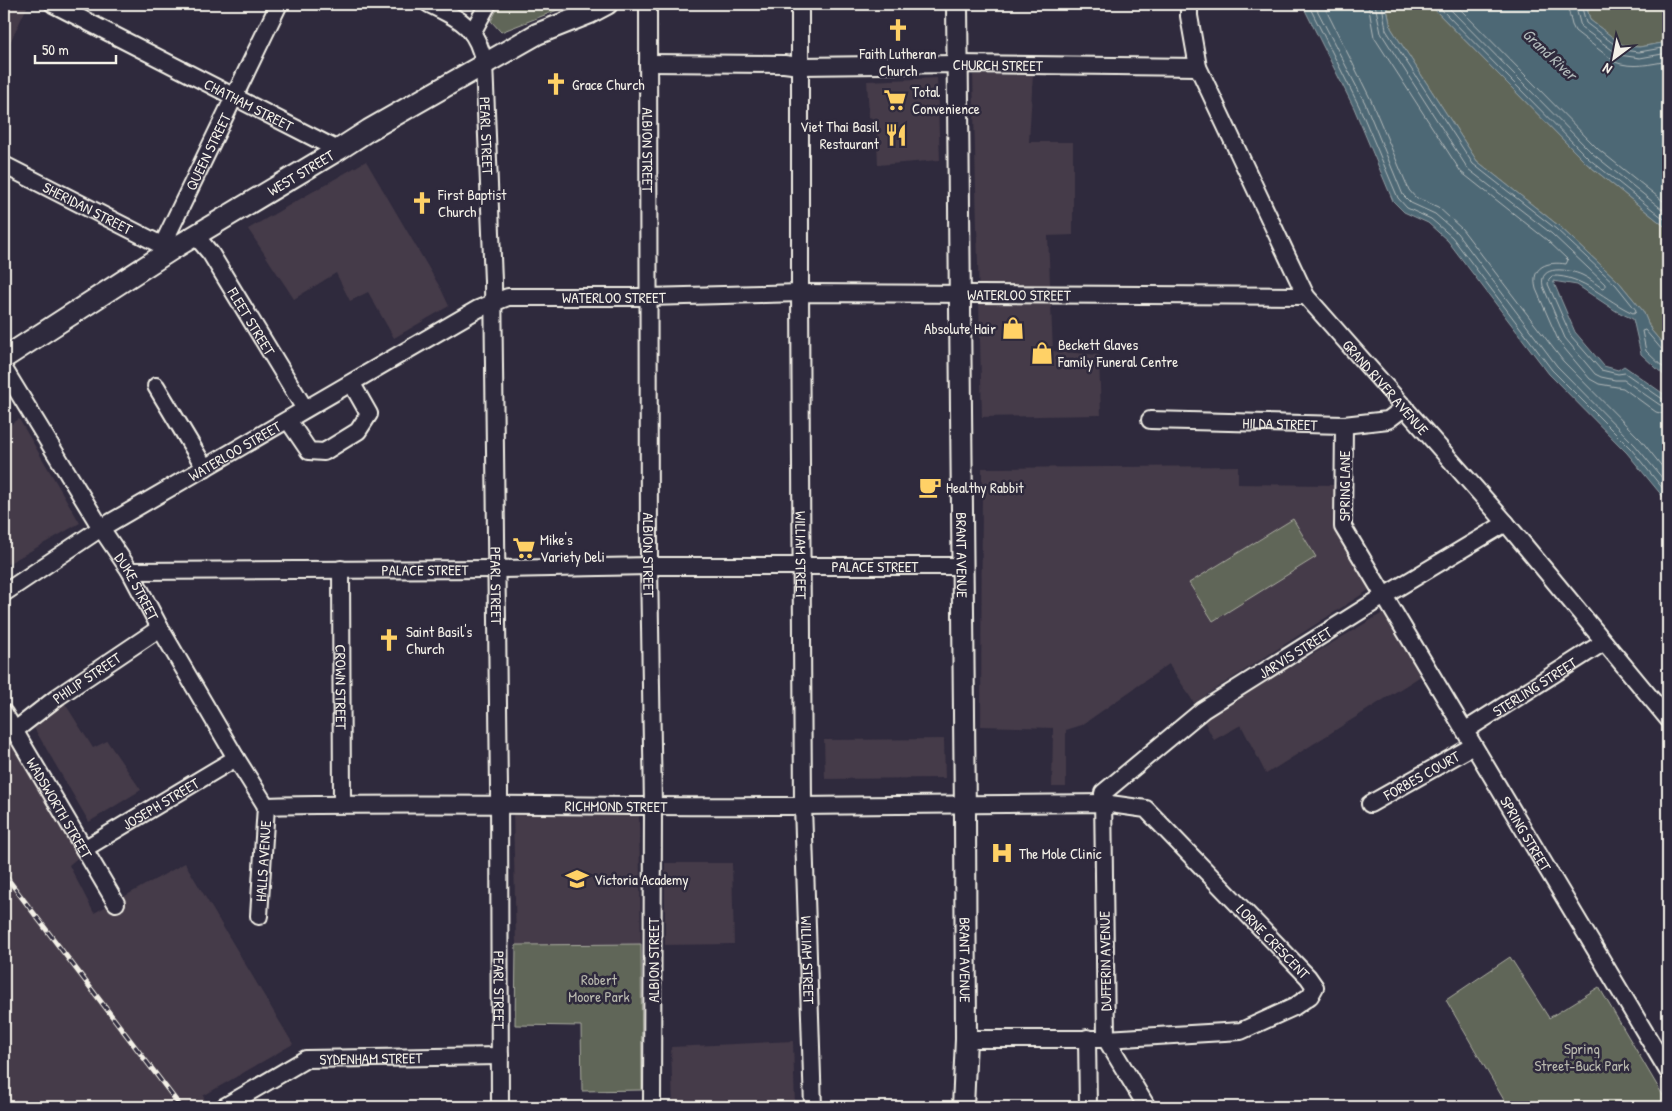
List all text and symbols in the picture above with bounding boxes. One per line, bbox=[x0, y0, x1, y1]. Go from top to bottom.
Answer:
church icon: Faith Lutheran Church bbox=[885, 17, 911, 43]
water label: Grand River bbox=[1518, 23, 1583, 86]
scale bar bbox=[35, 32, 116, 64]
north arrow bbox=[1590, 32, 1640, 82]
text: 50 m bbox=[42, 39, 69, 60]
place label: Faith Lutheran Church bbox=[858, 43, 937, 81]
street label: CHURCH STREET bbox=[953, 53, 1044, 76]
text: N bbox=[1598, 59, 1615, 79]
church icon: Grace Church bbox=[543, 71, 569, 97]
street label: CHATHAM STREET bbox=[201, 73, 298, 136]
place label: Grace Church bbox=[572, 74, 645, 95]
place label: Total Convenience bbox=[912, 81, 980, 119]
supermarket icon: Total Convenience bbox=[882, 87, 908, 113]
street label: PEARL STREET bbox=[475, 96, 499, 176]
street label: QUEEN STREET bbox=[180, 108, 236, 194]
street label: ALBION STREET bbox=[638, 108, 659, 193]
place label: Viet Thai Basil Restaurant bbox=[800, 116, 880, 154]
restaurant icon: Viet Thai Basil Restaurant bbox=[883, 122, 909, 148]
street label: WEST STREET bbox=[263, 144, 339, 200]
street label: SHERIDAN STREET bbox=[39, 176, 137, 240]
place label: First Baptist Church bbox=[437, 184, 507, 222]
church icon: First Baptist Church bbox=[409, 190, 435, 216]
street label: FLEET STREET bbox=[223, 282, 281, 360]
street label: WATERLOO STREET bbox=[967, 283, 1072, 305]
street label: WATERLOO STREET bbox=[562, 286, 667, 308]
shop icon: Absolute Hair bbox=[1000, 315, 1026, 341]
place label: Absolute Hair bbox=[924, 318, 996, 339]
place label: Beckett Glaves Family Funeral Centre bbox=[1057, 334, 1178, 372]
street label: GRAND RIVER AVENUE bbox=[1338, 335, 1434, 439]
shop icon: Beckett Glaves Family Funeral Centre bbox=[1029, 340, 1055, 366]
street label: HILDA STREET bbox=[1242, 412, 1319, 435]
street label: WATERLOO STREET bbox=[184, 415, 285, 486]
street label: SPRING LANE bbox=[1334, 450, 1355, 521]
cafe icon: Healthy Rabbit bbox=[917, 474, 943, 500]
place label: Healthy Rabbit bbox=[946, 477, 1025, 498]
street label: WILLIAM STREET bbox=[791, 511, 812, 600]
street label: BRANT AVENUE bbox=[952, 512, 973, 598]
street label: ALBION STREET bbox=[638, 513, 660, 599]
place label: Mike's Variety Deli bbox=[540, 529, 605, 567]
supermarket icon: Mike's Variety Deli bbox=[511, 535, 537, 561]
street label: PEARL STREET bbox=[486, 547, 508, 626]
street label: DUKE STREET bbox=[110, 548, 165, 625]
street label: PALACE STREET bbox=[832, 556, 919, 577]
street label: PALACE STREET bbox=[382, 559, 469, 580]
place label: Saint Basil's Church bbox=[406, 621, 473, 659]
street label: JARVIS STREET bbox=[1254, 621, 1336, 683]
church icon: Saint Basil's Church bbox=[376, 627, 402, 653]
street label: CROWN STREET bbox=[331, 644, 352, 731]
street label: PHILIP STREET bbox=[48, 646, 126, 708]
street label: STERLING STREET bbox=[1488, 651, 1581, 721]
street label: FORBES COURT bbox=[1379, 745, 1464, 805]
street label: WADSWORTH STREET bbox=[22, 754, 98, 863]
street label: JOSEPH STREET bbox=[118, 772, 204, 834]
street label: SPRING STREET bbox=[1496, 792, 1557, 876]
street label: RICHMOND STREET bbox=[565, 795, 668, 817]
street label: HALLS AVENUE bbox=[249, 820, 276, 902]
hospital icon: The Mole Clinic bbox=[989, 840, 1015, 866]
place label: The Mole Clinic bbox=[1019, 843, 1102, 864]
school or university icon: Victoria Academy bbox=[564, 866, 590, 892]
place label: Victoria Academy bbox=[594, 869, 689, 890]
street label: LORNE CRESCENT bbox=[1232, 899, 1315, 984]
street label: DUFFERIN AVENUE bbox=[1094, 910, 1116, 1011]
street label: WILLIAM STREET bbox=[796, 915, 820, 1005]
street label: ALBION STREET bbox=[643, 917, 664, 1002]
street label: BRANT AVENUE bbox=[955, 917, 976, 1003]
street label: PEARL STREET bbox=[489, 951, 510, 1030]
park label: Robert Moore Park bbox=[568, 969, 630, 1007]
park label: Spring Street-Buck Park bbox=[1534, 1038, 1630, 1076]
street label: SYDENHAM STREET bbox=[319, 1047, 424, 1069]

